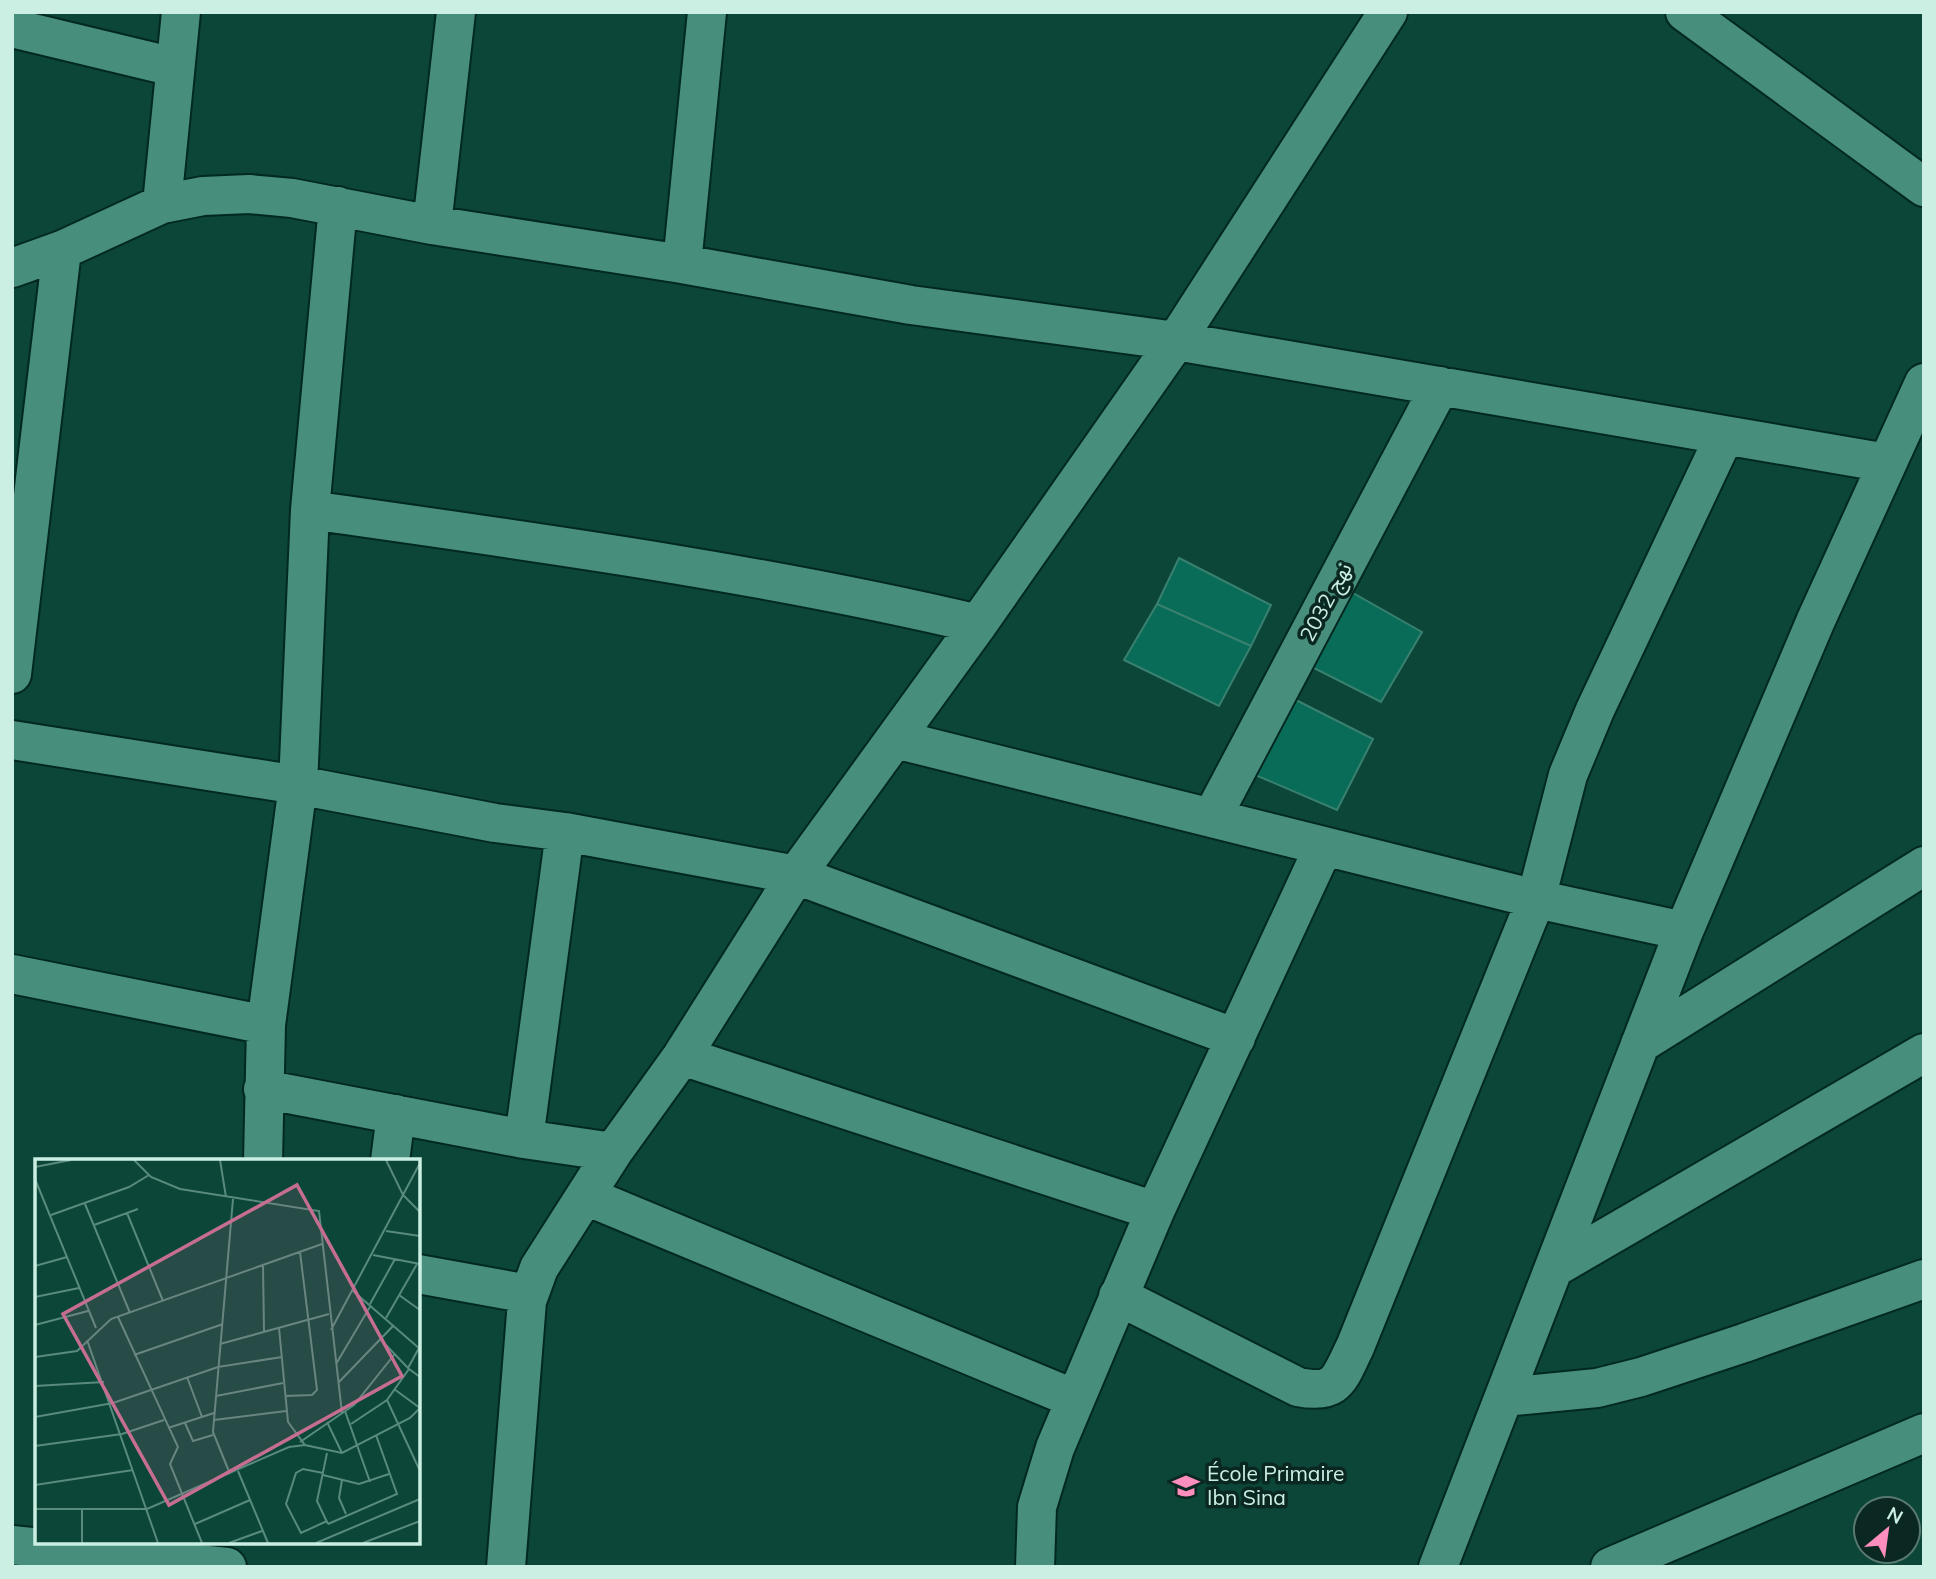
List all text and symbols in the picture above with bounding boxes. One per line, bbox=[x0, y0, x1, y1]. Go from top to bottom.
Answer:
street label: نهج 2032 bbox=[1293, 558, 1359, 647]
inset map bbox=[35, 1159, 420, 1544]
place label: École Primaire Ibn Sina bbox=[1207, 1460, 1344, 1510]
school or university icon: École Primaire Ibn Sina bbox=[1171, 1471, 1201, 1501]
north arrow bbox=[1852, 1495, 1922, 1565]
text: N bbox=[1883, 1501, 1907, 1529]

